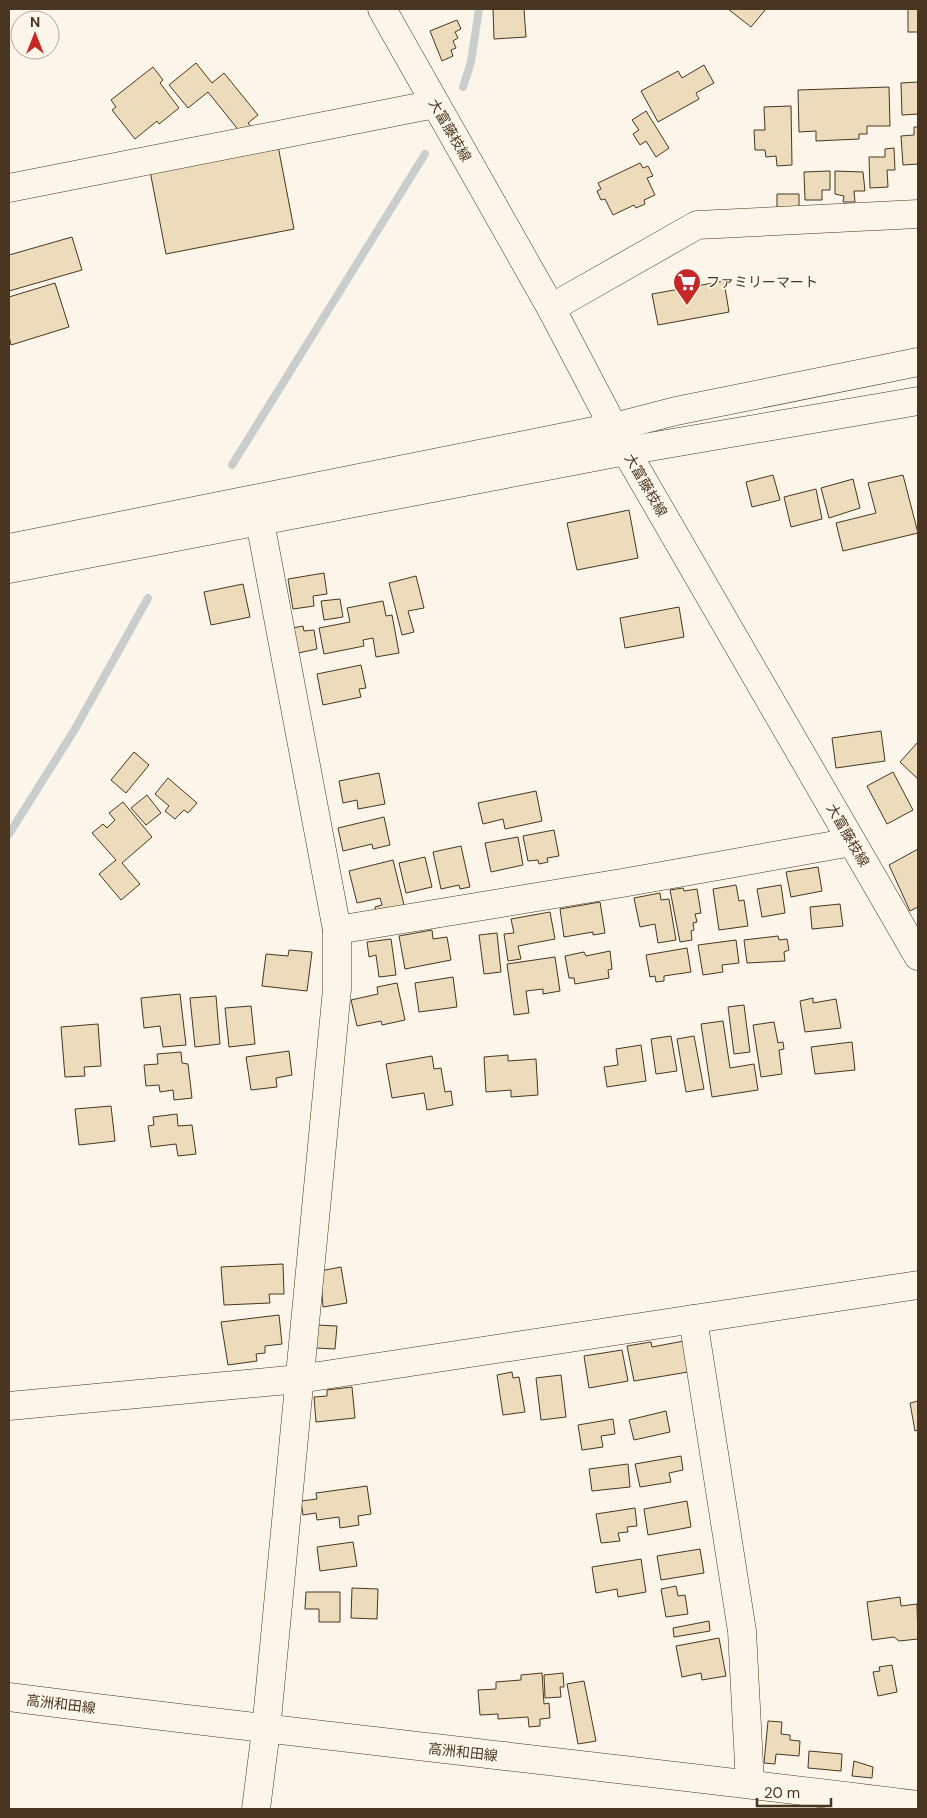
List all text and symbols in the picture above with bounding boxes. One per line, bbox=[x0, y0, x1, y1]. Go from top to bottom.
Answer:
north arrow bbox=[10, 10, 60, 60]
text: N bbox=[30, 13, 40, 31]
street label: 大富藤枝線 bbox=[425, 95, 475, 165]
supermarket icon: ファミリーマート bbox=[672, 267, 702, 306]
place label: ファミリーマート bbox=[706, 273, 818, 291]
street label: 大富藤枝線 bbox=[621, 450, 671, 520]
street label: 大富藤枝線 bbox=[823, 800, 873, 870]
street label: 高洲和田線 bbox=[25, 1691, 97, 1717]
street label: 高洲和田線 bbox=[427, 1739, 499, 1765]
scale bar bbox=[757, 1776, 831, 1808]
text: 20 m bbox=[764, 1783, 800, 1803]

